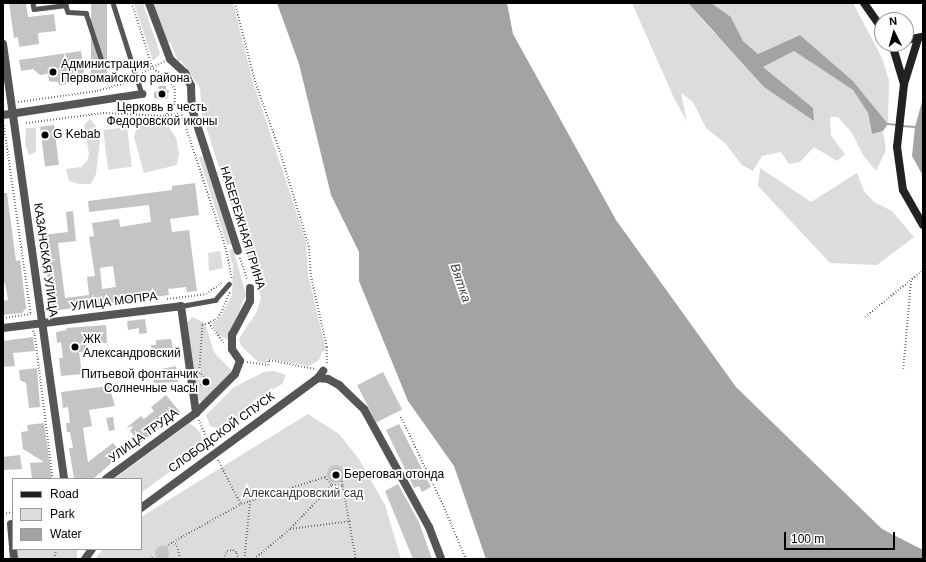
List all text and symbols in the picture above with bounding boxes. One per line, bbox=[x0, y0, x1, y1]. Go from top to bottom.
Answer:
north arrow bbox=[874, 12, 914, 52]
text: N bbox=[889, 15, 898, 27]
place label: Администрация Первомайского района bbox=[61, 58, 190, 86]
marker: Администрация Первомайского района bbox=[48, 67, 58, 77]
marker: Церковь в честь Федоровской иконы bbox=[157, 89, 167, 99]
place label: Церковь в честь Федоровской иконы bbox=[107, 101, 217, 129]
place label: G Kebab bbox=[53, 128, 100, 142]
marker: G Kebab bbox=[40, 130, 50, 140]
street label: НАБЕРЕЖНАЯ ГРИНА bbox=[216, 165, 268, 291]
street label: КАЗАНСКАЯ УЛИЦА bbox=[30, 202, 60, 318]
water label: Вятка bbox=[446, 262, 474, 304]
street label: УЛИЦА МОПРА bbox=[70, 290, 158, 314]
place label: ЖК Александровский bbox=[83, 333, 181, 361]
marker: ЖК Александровский bbox=[70, 342, 80, 352]
place label: Питьевой фонтанчик Солнечные часы bbox=[81, 368, 198, 396]
marker: Питьевой фонтанчик Солнечные часы bbox=[201, 377, 211, 387]
street label: СЛОБОДСКОЙ СПУСК bbox=[166, 390, 278, 476]
street label: УЛИЦА ТРУДА bbox=[107, 406, 181, 466]
place label: Береговая отонда bbox=[344, 468, 444, 482]
marker: Береговая отонда bbox=[331, 470, 341, 480]
legend bbox=[12, 478, 142, 550]
text: Road bbox=[50, 487, 79, 501]
park label: Александровский сад bbox=[243, 487, 363, 501]
text: Park bbox=[50, 507, 75, 521]
scale bar bbox=[786, 524, 897, 550]
text: Water bbox=[50, 527, 82, 541]
text: 100 m bbox=[791, 532, 824, 546]

